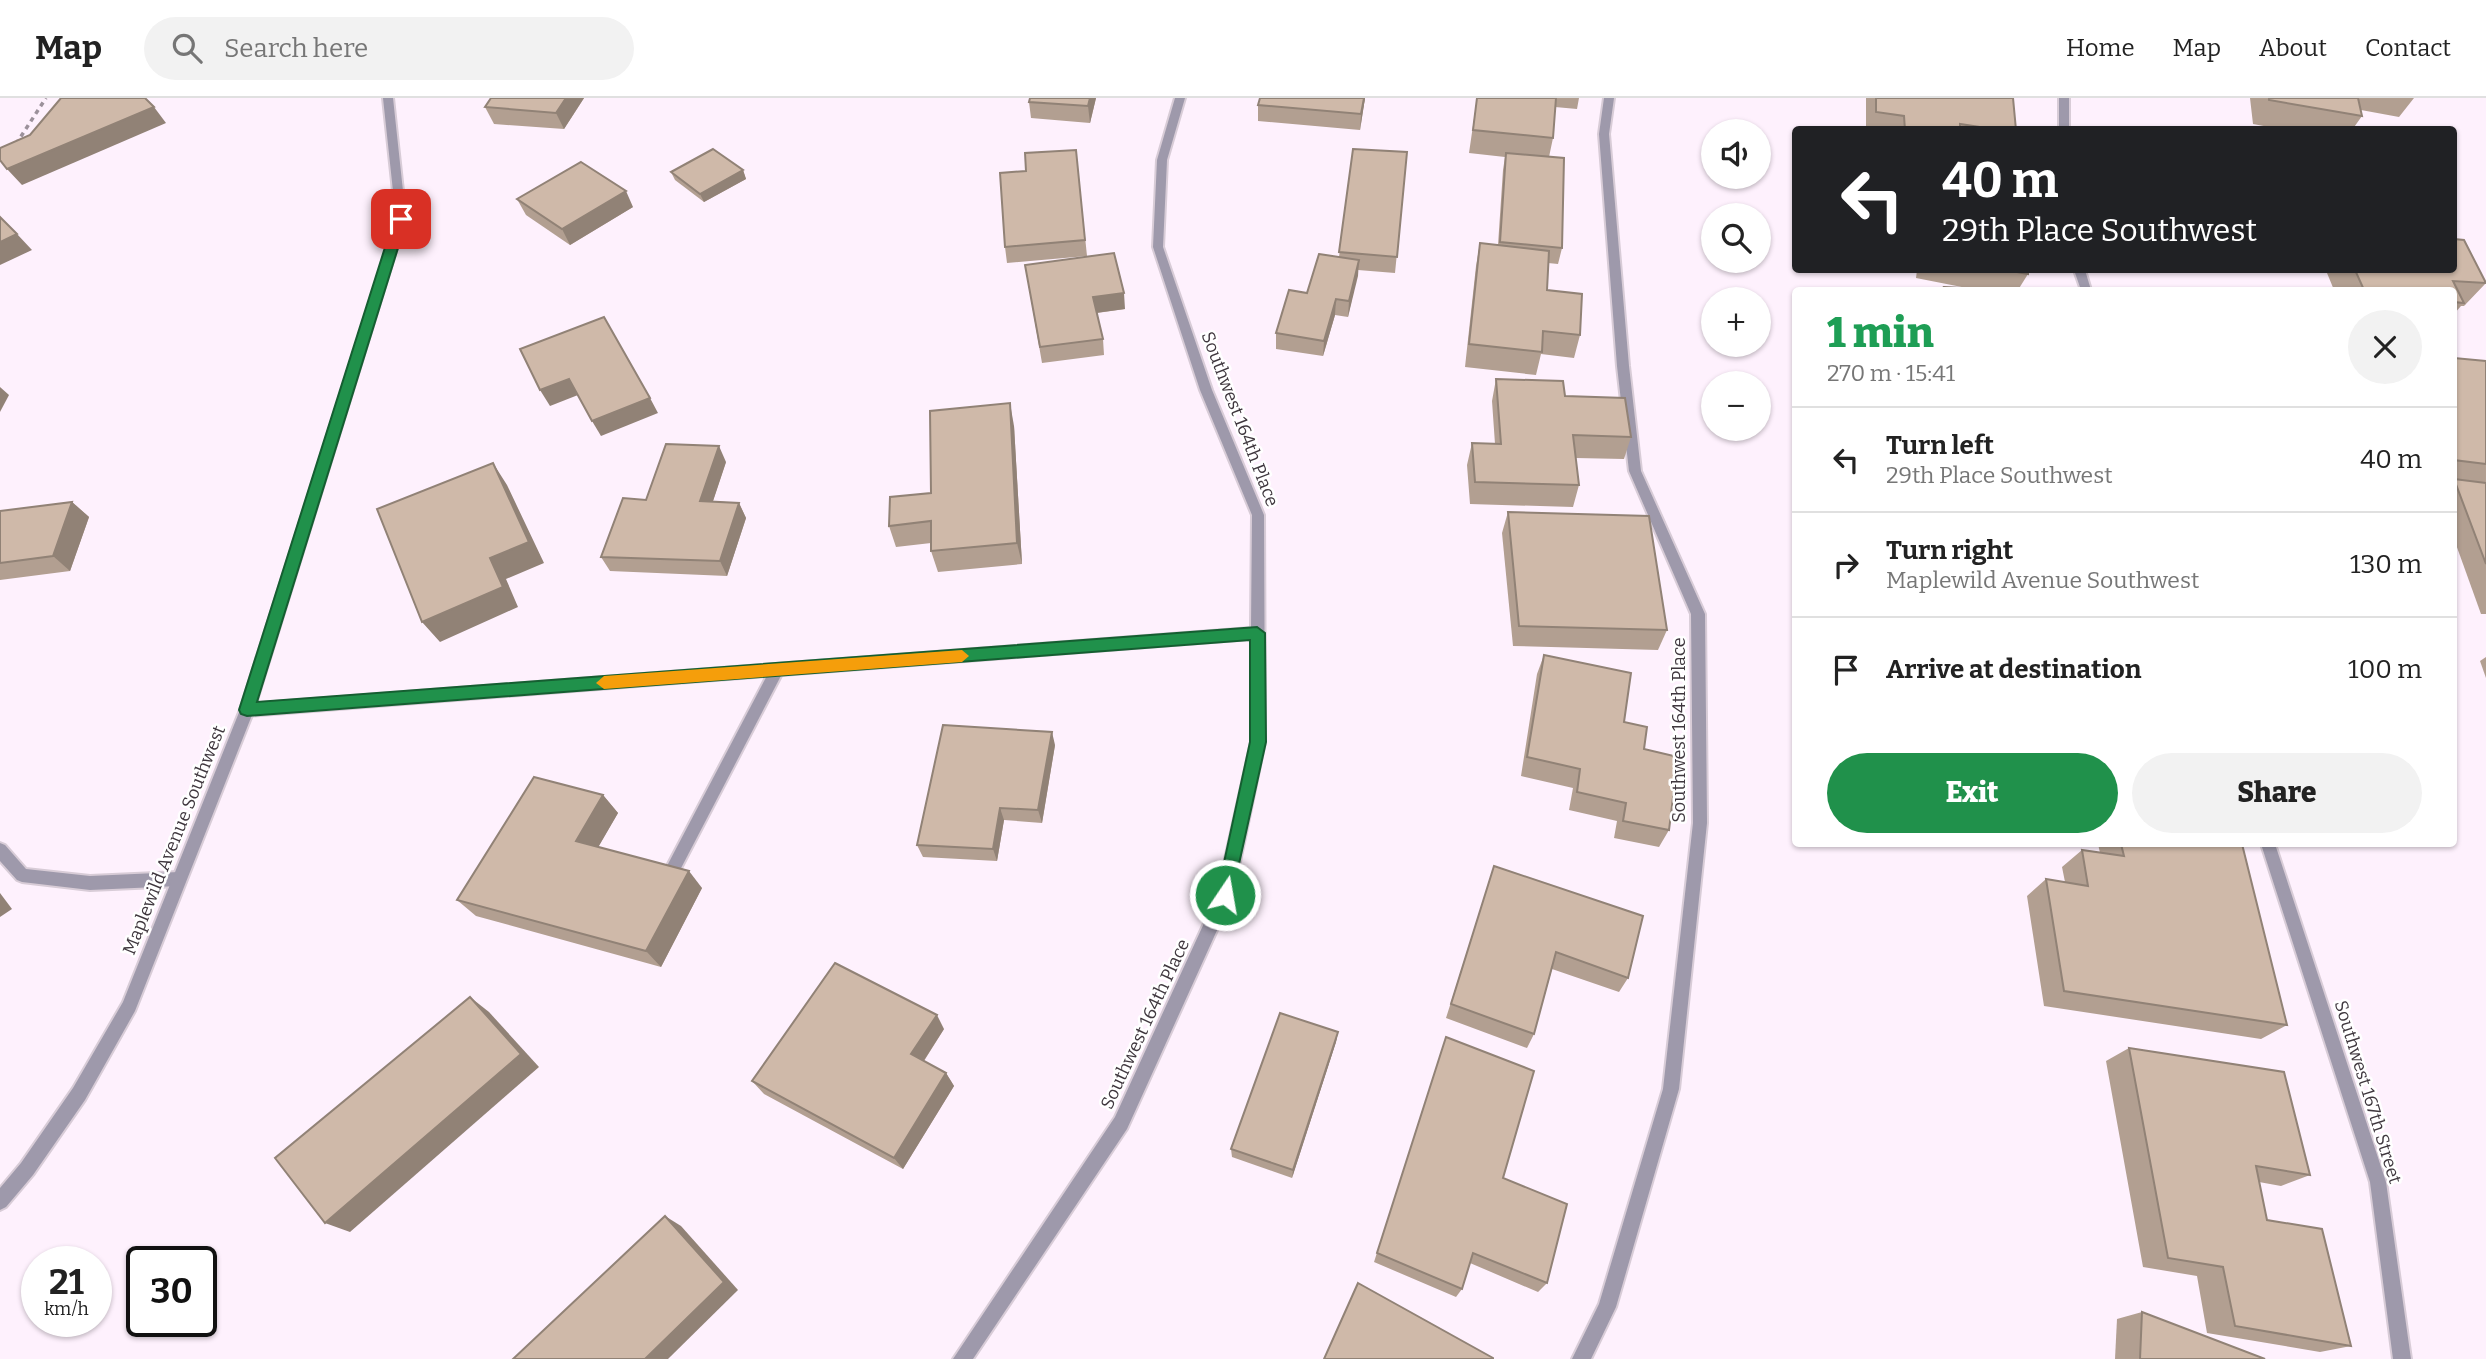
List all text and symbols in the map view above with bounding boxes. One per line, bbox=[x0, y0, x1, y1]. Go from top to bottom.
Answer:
search box bbox=[144, 17, 634, 80]
text: Map bbox=[35, 28, 102, 68]
icon: search bbox=[168, 29, 206, 67]
text: Search here bbox=[224, 33, 368, 64]
text: Home bbox=[2066, 34, 2135, 62]
text: Map bbox=[2173, 34, 2221, 62]
text: About bbox=[2259, 34, 2327, 62]
text: Contact bbox=[2365, 34, 2451, 62]
map controls bbox=[1701, 119, 1771, 441]
button: sound bbox=[1701, 119, 1771, 189]
text: 40 m bbox=[1942, 151, 2059, 210]
icon: left bbox=[1827, 154, 1918, 245]
pin bbox=[371, 189, 431, 249]
icon: arrive bbox=[382, 200, 420, 238]
button: search bbox=[1701, 203, 1771, 273]
text: 29th Place Southwest bbox=[1942, 211, 2257, 249]
button: + bbox=[1701, 287, 1771, 357]
text: 1 min bbox=[1827, 308, 1934, 358]
button: close bbox=[2348, 310, 2422, 384]
street label: Southwest 164th Place bbox=[1197, 329, 1283, 509]
text: 270 m · 15:41 bbox=[1827, 359, 1955, 387]
button: − bbox=[1701, 371, 1771, 441]
text: Turn left bbox=[1886, 430, 1994, 461]
icon: left bbox=[1827, 441, 1865, 479]
text: 40 m bbox=[2360, 444, 2422, 475]
text: 29th Place Southwest bbox=[1886, 461, 2113, 489]
text: Turn right bbox=[1886, 535, 2013, 566]
icon: right bbox=[1827, 546, 1865, 584]
text: 130 m bbox=[2350, 549, 2422, 580]
text: Maplewild Avenue Southwest bbox=[1886, 566, 2199, 594]
street label: Southwest 164th Place bbox=[1668, 637, 1690, 823]
icon: arrive bbox=[1827, 651, 1865, 689]
text: Arrive at destination bbox=[1886, 654, 2141, 685]
text: 100 m bbox=[2348, 654, 2422, 685]
street label: Maplewild Avenue Southwest bbox=[118, 722, 230, 958]
button: Exit bbox=[1827, 753, 2118, 833]
button: Share bbox=[2132, 753, 2422, 833]
position arrow bbox=[1188, 858, 1262, 932]
street label: Southwest 164th Place bbox=[1096, 935, 1194, 1113]
street label: Southwest 167th Street bbox=[2330, 998, 2406, 1187]
speed limit sign: 30 bbox=[126, 1246, 217, 1337]
text: 21 bbox=[49, 1261, 84, 1303]
text: km/h bbox=[44, 1298, 89, 1320]

